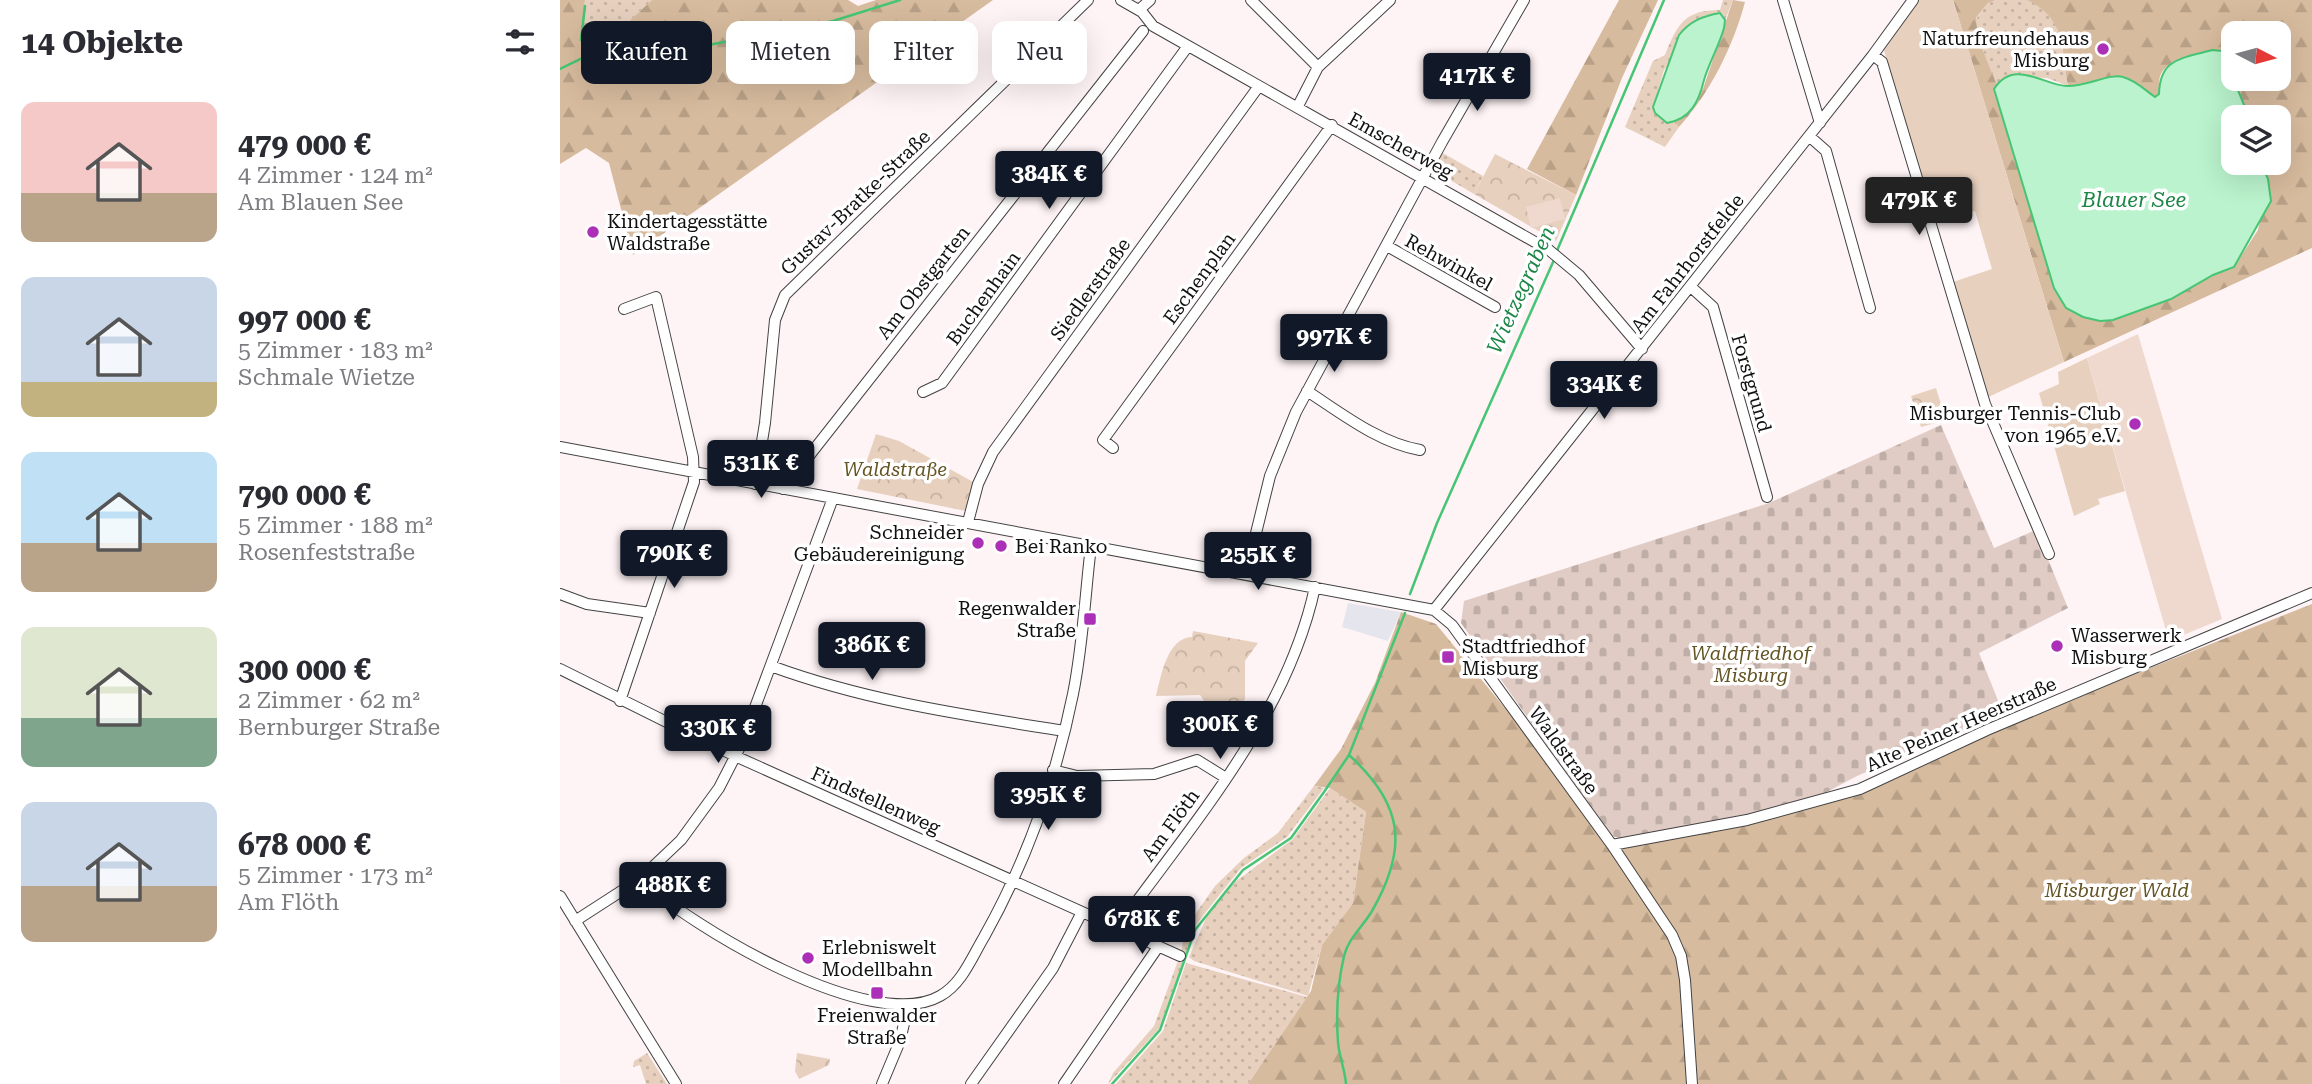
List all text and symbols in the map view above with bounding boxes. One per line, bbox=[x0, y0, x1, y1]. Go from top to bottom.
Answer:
chip: Kaufen bbox=[581, 21, 712, 84]
chip: Mieten bbox=[726, 21, 855, 84]
chip: Filter bbox=[869, 21, 978, 84]
chip: Neu bbox=[992, 21, 1087, 84]
north arrow bbox=[2221, 21, 2291, 91]
map controls bbox=[2221, 21, 2291, 175]
icon: filters bbox=[501, 23, 539, 61]
text: 14 Objekte bbox=[21, 25, 183, 60]
place label: Naturfreundehaus Misburg bbox=[1922, 27, 2089, 72]
marker: Naturfreundehaus Misburg bbox=[2095, 41, 2111, 57]
pin: 417K € bbox=[1420, 54, 1534, 113]
text: 417K € bbox=[1439, 62, 1515, 89]
button: layers bbox=[2221, 105, 2291, 175]
street label: Emscherweg bbox=[1344, 107, 1457, 184]
street label: Gustav-Bratke-Straße bbox=[776, 125, 935, 280]
text: 479 000 € bbox=[238, 127, 371, 162]
icon: home bbox=[77, 130, 161, 214]
pin: 384K € bbox=[992, 152, 1106, 211]
text: 384K € bbox=[1011, 160, 1087, 187]
text: 4 Zimmer · 124 m² bbox=[238, 162, 433, 189]
pin: 479K € bbox=[1862, 177, 1976, 237]
text: 479K € bbox=[1881, 186, 1957, 213]
water label: Blauer See bbox=[2081, 188, 2186, 212]
text: Am Blauen See bbox=[238, 189, 403, 216]
street label: Am Fahrhorstfelde bbox=[1626, 189, 1749, 337]
place label: Kindertagesstätte Waldstraße bbox=[607, 210, 768, 255]
street label: Am Obstgarten bbox=[872, 221, 975, 343]
water label: Wietzegraben bbox=[1482, 223, 1560, 357]
marker: Kindertagesstätte Waldstraße bbox=[585, 224, 601, 240]
street label: Eschenplan bbox=[1158, 228, 1240, 329]
street label: Rehwinkel bbox=[1401, 229, 1497, 296]
street label: Siedlerstraße bbox=[1046, 234, 1135, 345]
street label: Buchenhain bbox=[942, 247, 1025, 350]
text: 997 000 € bbox=[238, 302, 371, 337]
icon: home bbox=[77, 305, 161, 389]
pin: 997K € bbox=[1277, 314, 1391, 374]
text: 997K € bbox=[1296, 323, 1372, 350]
street label: Forstgrund bbox=[1727, 331, 1776, 435]
text: 5 Zimmer · 183 m² bbox=[238, 337, 433, 364]
pin: 334K € bbox=[1547, 362, 1661, 421]
text: Schmale Wietze bbox=[238, 364, 415, 391]
text: 334K € bbox=[1566, 370, 1642, 397]
place label: Misburger Tennis-Club von 1965 e.V. bbox=[1909, 402, 2121, 447]
marker: Misburger Tennis-Club von 1965 e.V. bbox=[2127, 416, 2143, 432]
pin: 531K € bbox=[704, 440, 818, 500]
text: 531K € bbox=[723, 449, 799, 476]
park label: Waldstraße bbox=[843, 458, 947, 481]
text: 790 000 € bbox=[238, 477, 371, 512]
icon: home bbox=[77, 480, 161, 564]
text: 5 Zimmer · 188 m² bbox=[238, 512, 433, 539]
place label: Schneider Gebäudereinigung bbox=[794, 521, 964, 566]
pin: 790K € bbox=[617, 530, 731, 590]
pin: 255K € bbox=[1201, 532, 1315, 592]
marker: Schneider Gebäudereinigung bbox=[970, 535, 986, 551]
place label: Bei Ranko bbox=[1015, 535, 1108, 558]
marker: Bei Ranko bbox=[993, 538, 1009, 554]
text: Rosenfeststraße bbox=[238, 539, 415, 566]
text: 790K € bbox=[636, 539, 712, 566]
text: 255K € bbox=[1220, 541, 1296, 568]
place label: Regenwalder Straße bbox=[958, 597, 1076, 642]
marker: Regenwalder Straße bbox=[1082, 611, 1098, 627]
pin: 386K € bbox=[815, 622, 929, 682]
place label: Wasserwerk Misburg bbox=[2071, 624, 2182, 669]
text: 386K € bbox=[834, 631, 910, 658]
place label: Stadtfriedhof Misburg bbox=[1462, 635, 1586, 680]
marker: Wasserwerk Misburg bbox=[2049, 638, 2065, 654]
park label: Waldfriedhof Misburg bbox=[1691, 642, 1813, 687]
marker: Stadtfriedhof Misburg bbox=[1440, 649, 1456, 665]
text: 300 000 € bbox=[238, 652, 371, 687]
icon: home bbox=[77, 655, 161, 739]
street label: Alte Peiner Heerstraße bbox=[1862, 672, 2060, 777]
text: 2 Zimmer · 62 m² bbox=[238, 687, 420, 714]
pin: 300K € bbox=[1163, 702, 1277, 761]
street label: Waldstraße bbox=[1524, 702, 1603, 799]
pin: 330K € bbox=[661, 706, 775, 765]
text: 300K € bbox=[1182, 710, 1258, 737]
text: Bernburger Straße bbox=[238, 714, 440, 741]
text: 330K € bbox=[680, 714, 756, 741]
street label: Findstellenweg bbox=[808, 762, 944, 839]
pin: 395K € bbox=[991, 772, 1105, 832]
text: 395K € bbox=[1010, 781, 1086, 808]
street label: Am Flöth bbox=[1136, 785, 1204, 866]
text: 678 000 € bbox=[238, 827, 371, 862]
icon: home bbox=[77, 830, 161, 914]
text: 5 Zimmer · 173 m² bbox=[238, 862, 433, 889]
pin: 488K € bbox=[616, 862, 730, 922]
text: 488K € bbox=[635, 871, 711, 898]
park label: Misburger Wald bbox=[2044, 879, 2189, 902]
text: Am Flöth bbox=[238, 889, 339, 916]
pin: 678K € bbox=[1085, 897, 1199, 956]
text: 678K € bbox=[1104, 905, 1180, 932]
place label: Erlebniswelt Modellbahn bbox=[822, 936, 936, 981]
marker: Erlebniswelt Modellbahn bbox=[800, 950, 816, 966]
marker: Freienwalder Straße bbox=[869, 985, 885, 1001]
place label: Freienwalder Straße bbox=[817, 1004, 937, 1049]

